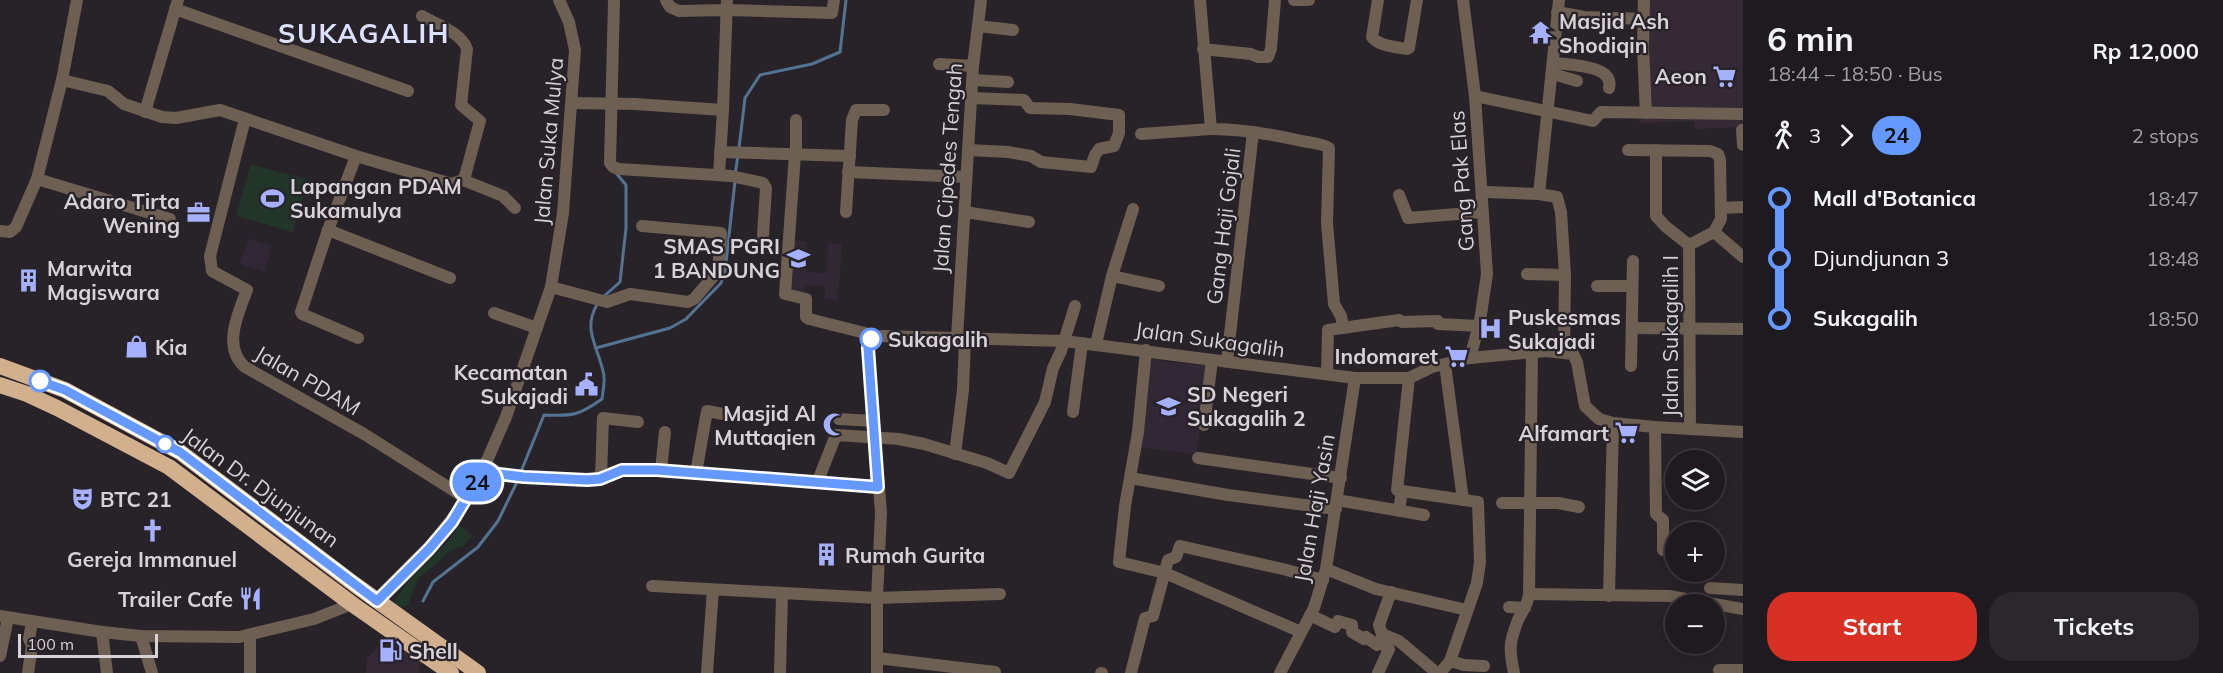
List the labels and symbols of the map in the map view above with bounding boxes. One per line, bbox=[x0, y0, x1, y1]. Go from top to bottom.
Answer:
place label: Masjid Ash Shodiqin bbox=[1559, 8, 1669, 58]
district label: SUKAGALIH bbox=[278, 16, 450, 50]
temple icon: Masjid Ash Shodiqin bbox=[1528, 20, 1554, 46]
street label: Jalan Suka Mulya bbox=[528, 56, 568, 226]
street label: Jalan Cipedes Tengah bbox=[927, 62, 967, 274]
place label: Aeon bbox=[1655, 63, 1707, 89]
supermarket icon: Aeon bbox=[1712, 63, 1738, 89]
street label: Gang Pak Elas bbox=[1443, 110, 1479, 252]
street label: Gang Haji Gojali bbox=[1200, 146, 1246, 306]
place label: Lapangan PDAM Sukamulya bbox=[290, 173, 462, 223]
sports icon: Lapangan PDAM Sukamulya bbox=[259, 185, 285, 211]
place label: Adaro Tirta Wening bbox=[64, 188, 180, 238]
office icon: Adaro Tirta Wening bbox=[185, 200, 211, 226]
place label: SMAS PGRI 1 BANDUNG bbox=[653, 233, 780, 283]
school or university icon: SMAS PGRI 1 BANDUNG bbox=[785, 245, 811, 271]
place label: Marwita Magiswara bbox=[47, 255, 160, 305]
street label: Jalan Sukagalih I bbox=[1657, 255, 1683, 417]
building icon: Marwita Magiswara bbox=[16, 267, 42, 293]
place label: Puskesmas Sukajadi bbox=[1508, 304, 1621, 354]
street label: Jalan Sukagalih bbox=[1133, 316, 1287, 362]
hospital icon: Puskesmas Sukajadi bbox=[1477, 316, 1503, 342]
place label: Sukagalih bbox=[888, 326, 988, 352]
marker: Sukagalih bbox=[860, 328, 882, 350]
shop icon: Kia bbox=[124, 334, 150, 360]
place label: Kia bbox=[155, 334, 188, 360]
street label: Jalan PDAM bbox=[251, 339, 365, 421]
place label: Indomaret bbox=[1335, 343, 1438, 369]
supermarket icon: Indomaret bbox=[1443, 343, 1469, 369]
place label: Kecamatan Sukajadi bbox=[454, 359, 568, 409]
unlabelled marker bbox=[29, 370, 51, 392]
public building icon: Kecamatan Sukajadi bbox=[573, 371, 599, 397]
place label: SD Negeri Sukagalih 2 bbox=[1187, 381, 1306, 431]
school or university icon: SD Negeri Sukagalih 2 bbox=[1156, 393, 1182, 419]
place label: Masjid Al Muttaqien bbox=[714, 400, 816, 450]
mosque icon: Masjid Al Muttaqien bbox=[821, 412, 847, 438]
place label: Alfamart bbox=[1518, 420, 1609, 446]
supermarket icon: Alfamart bbox=[1614, 420, 1640, 446]
street label: Jalan Dr. Djunjunan bbox=[178, 421, 344, 553]
street label: Jalan Haji Yasin bbox=[1288, 432, 1340, 584]
unlabelled marker bbox=[156, 435, 174, 453]
line badge: 24 bbox=[450, 462, 504, 502]
theatre icon: BTC 21 bbox=[69, 486, 95, 512]
place label: BTC 21 bbox=[100, 486, 172, 512]
church icon: Gereja Immanuel bbox=[139, 518, 165, 544]
building icon: Rumah Gurita bbox=[814, 542, 840, 568]
place label: Rumah Gurita bbox=[845, 542, 985, 568]
place label: Gereja Immanuel bbox=[67, 546, 237, 572]
place label: Trailer Cafe bbox=[118, 586, 233, 612]
restaurant icon: Trailer Cafe bbox=[238, 586, 264, 612]
scale bar bbox=[18, 631, 158, 658]
fuel station icon: Shell bbox=[378, 638, 404, 664]
place label: Shell bbox=[409, 638, 458, 664]

